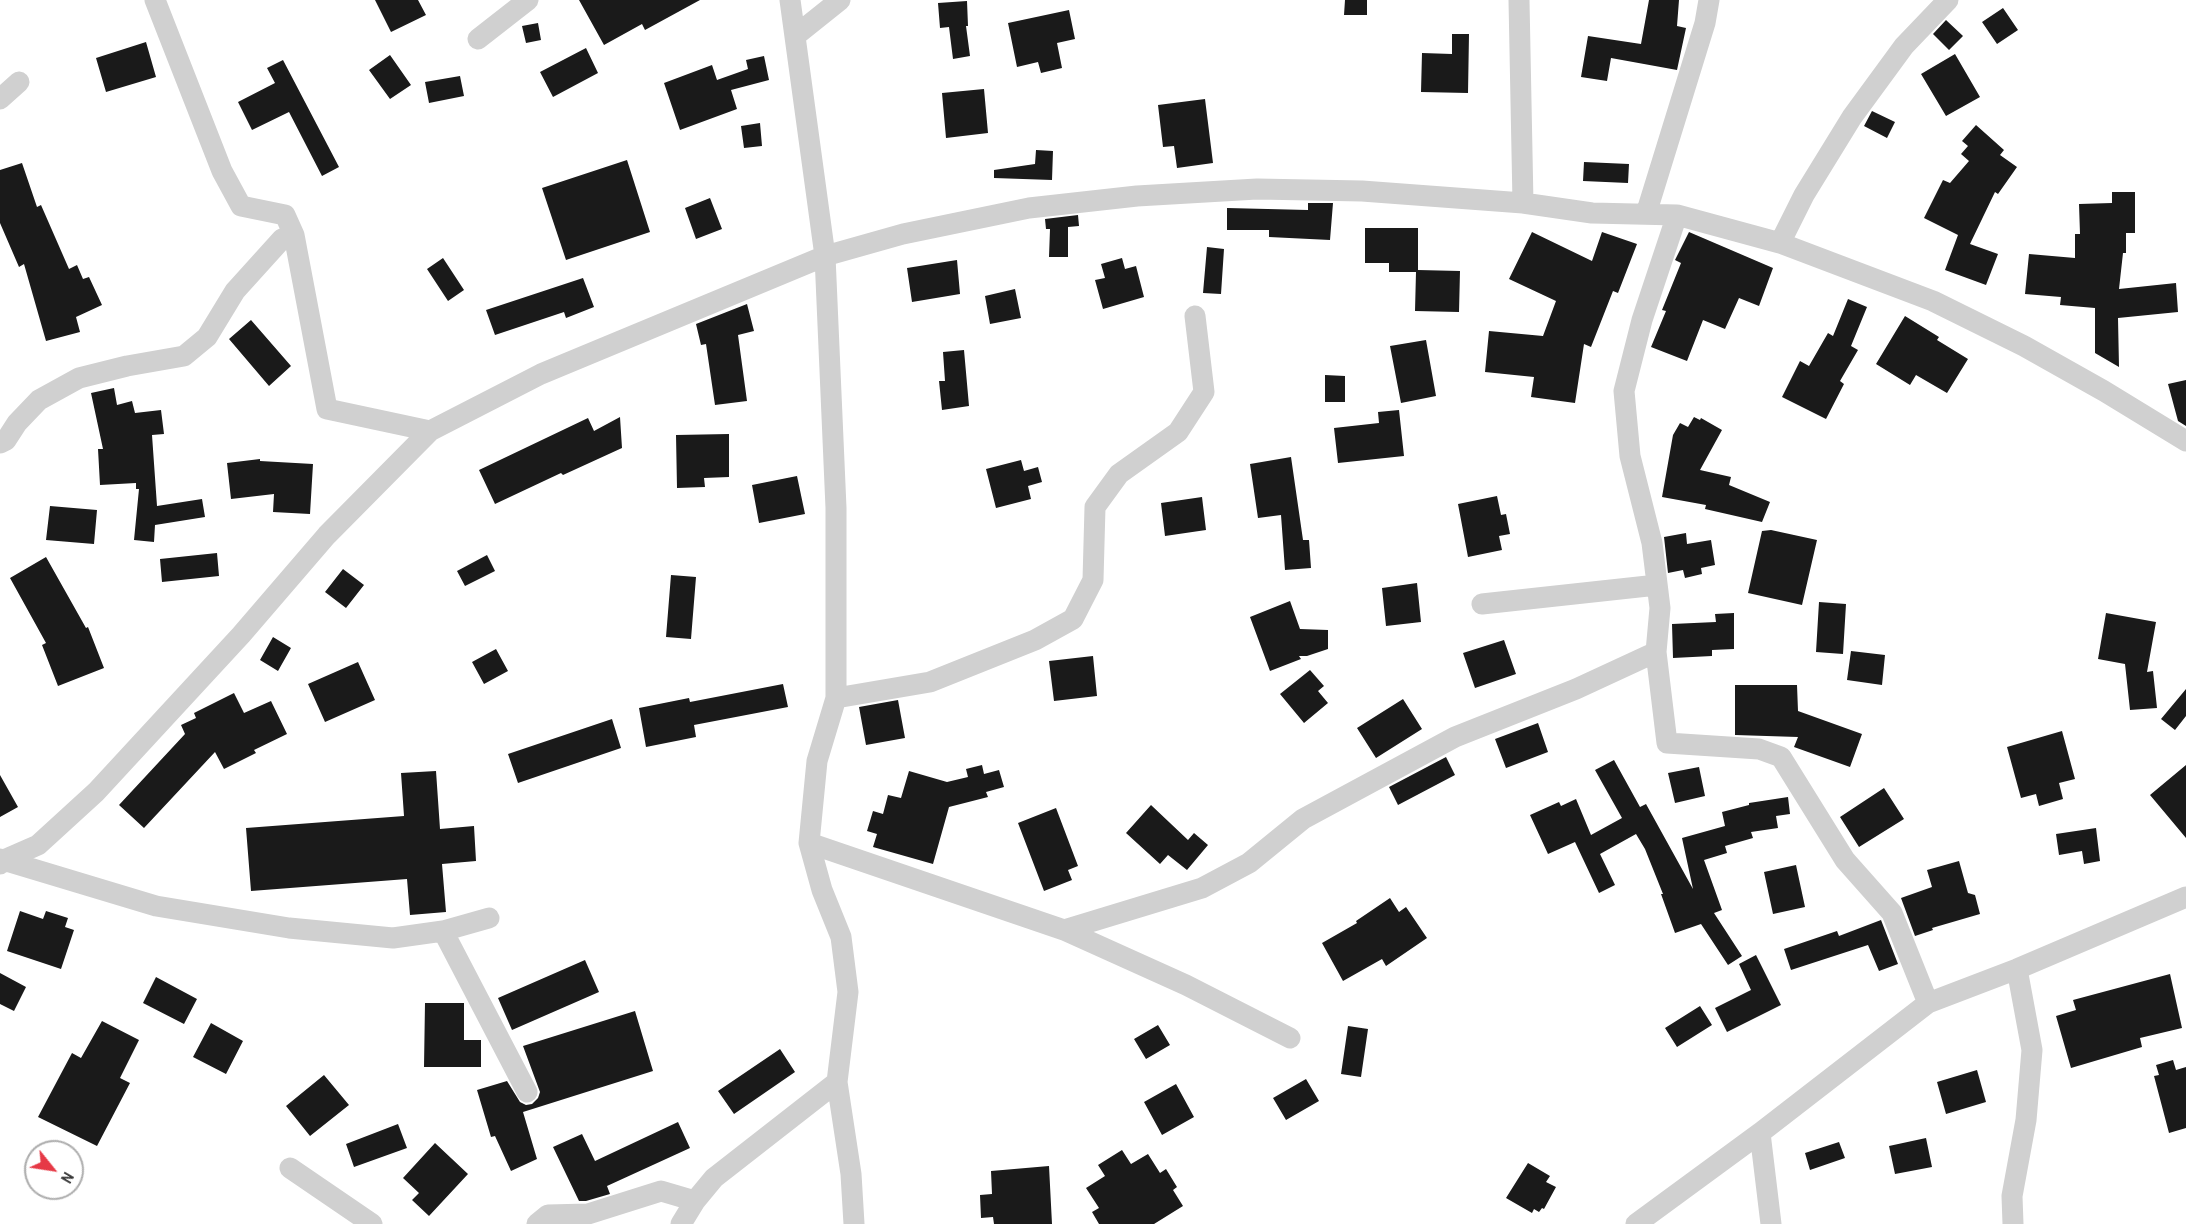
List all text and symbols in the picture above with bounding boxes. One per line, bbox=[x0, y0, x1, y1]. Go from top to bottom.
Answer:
north arrow bbox=[24, 1140, 84, 1200]
text: N bbox=[56, 1168, 80, 1188]

